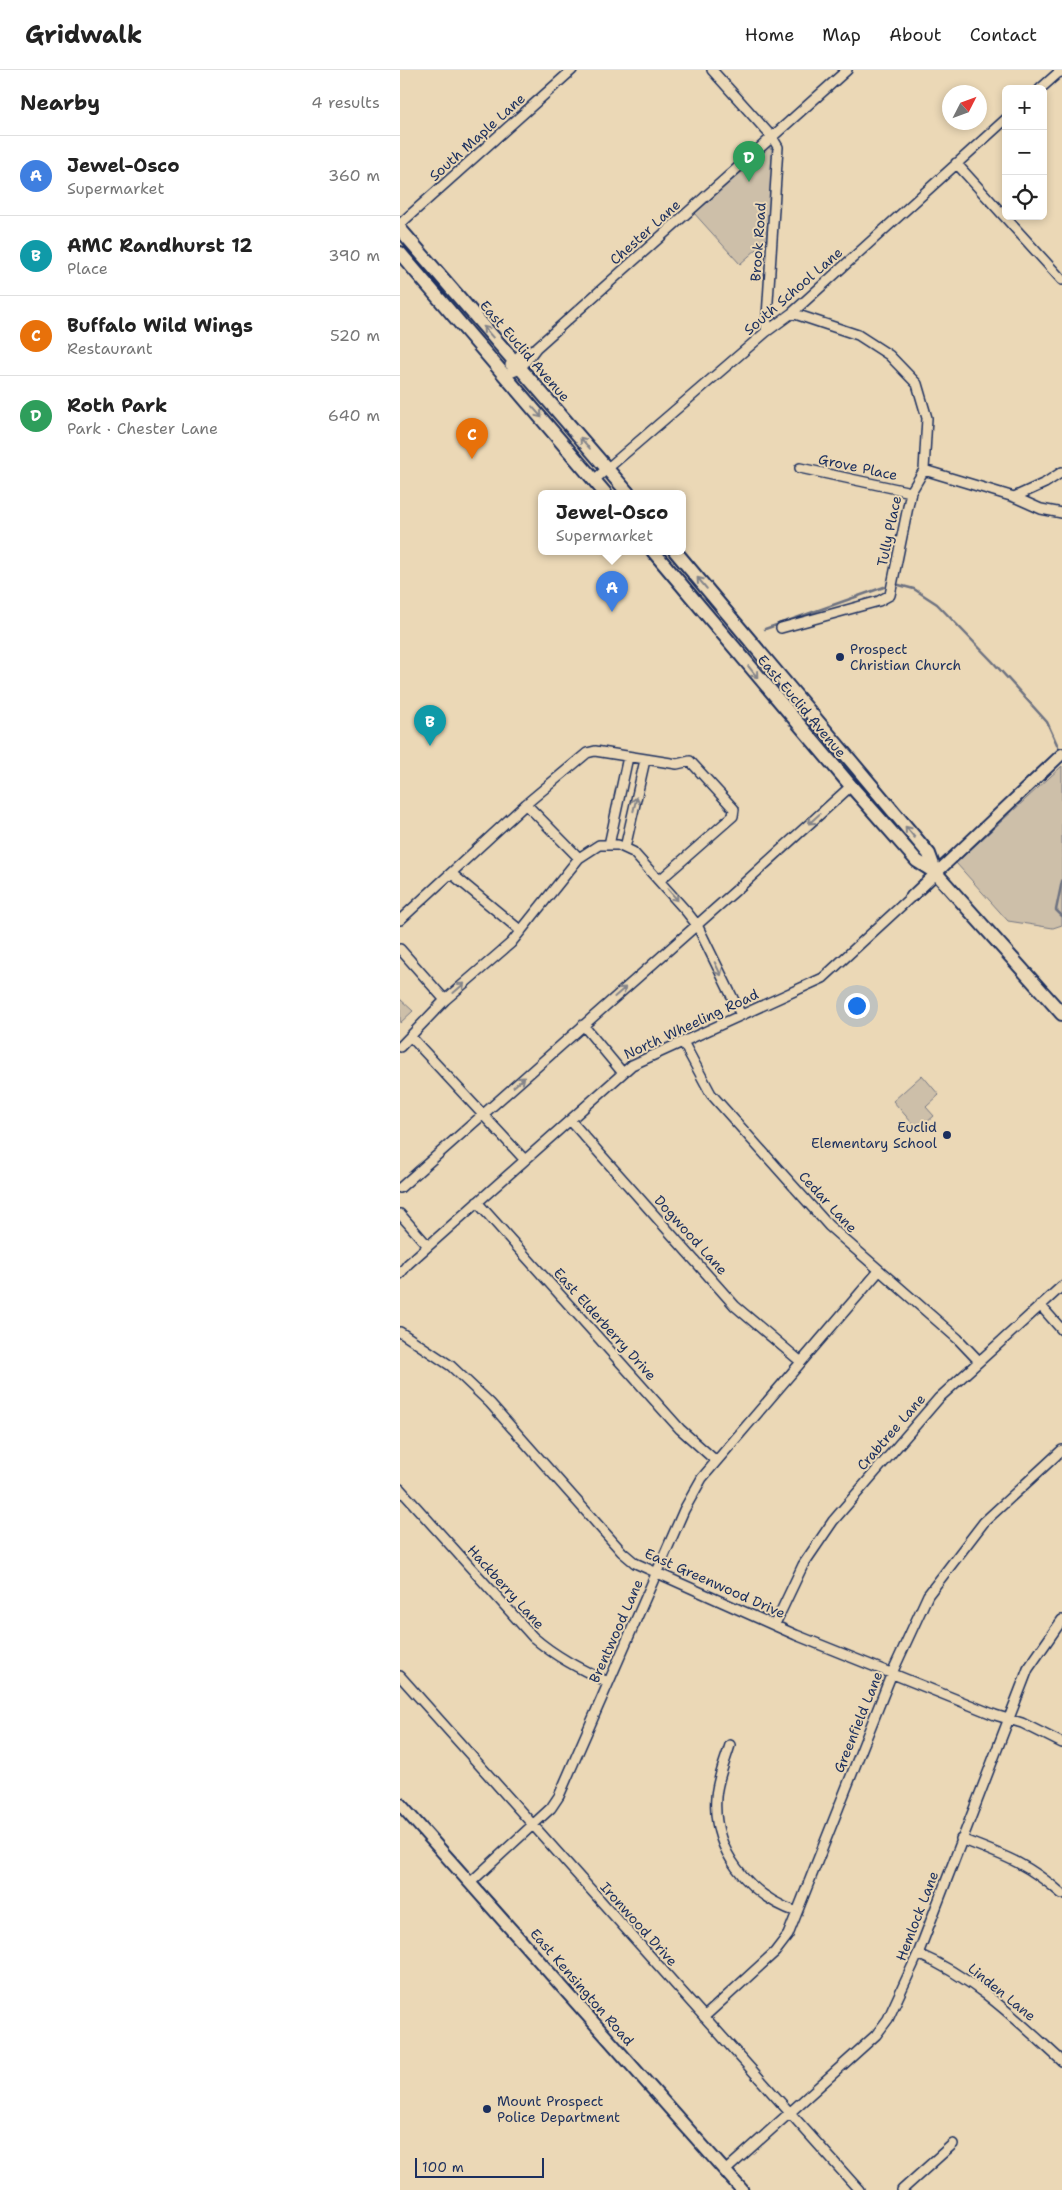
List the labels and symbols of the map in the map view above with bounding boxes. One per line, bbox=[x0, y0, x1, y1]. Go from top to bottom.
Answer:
north arrow bbox=[942, 85, 987, 130]
street label: South Maple Lane bbox=[425, 89, 529, 185]
pin: D bbox=[733, 141, 765, 182]
street label: Chester Lane bbox=[606, 196, 684, 268]
street label: Brook Road bbox=[746, 202, 770, 282]
street label: South School Lane bbox=[740, 243, 846, 339]
street label: East Euclid Avenue bbox=[476, 297, 574, 405]
one-way arrow bbox=[483, 326, 494, 339]
one-way arrow bbox=[531, 406, 542, 419]
pin: C bbox=[456, 418, 488, 459]
one-way arrow bbox=[579, 436, 591, 449]
street label: Grove Place bbox=[817, 450, 899, 484]
street label: Tully Place bbox=[873, 494, 905, 568]
pin: A bbox=[596, 571, 628, 612]
one-way arrow bbox=[696, 577, 707, 590]
place label: Prospect Christian Church bbox=[850, 640, 961, 674]
street label: East Euclid Avenue bbox=[754, 651, 850, 761]
marker: Prospect Christian Church bbox=[834, 651, 846, 663]
one-way arrow bbox=[748, 665, 759, 678]
pin: B bbox=[414, 705, 446, 746]
one-way arrow bbox=[631, 797, 640, 813]
one-way arrow bbox=[808, 813, 821, 825]
one-way arrow bbox=[905, 826, 916, 839]
one-way arrow bbox=[667, 888, 678, 901]
one-way arrow bbox=[713, 961, 723, 976]
one-way arrow bbox=[453, 982, 466, 993]
street label: North Wheeling Road bbox=[621, 985, 761, 1063]
one-way arrow bbox=[613, 987, 626, 998]
your location bbox=[844, 993, 870, 1019]
one-way arrow bbox=[512, 1076, 525, 1087]
place label: Euclid Elementary School bbox=[811, 1118, 938, 1152]
marker: Euclid Elementary School bbox=[941, 1129, 953, 1141]
street label: Cedar Lane bbox=[795, 1168, 861, 1237]
street label: Dogwood Lane bbox=[650, 1191, 732, 1279]
street label: East Elderberry Drive bbox=[550, 1264, 660, 1384]
street label: Crabtree Lane bbox=[853, 1390, 929, 1474]
street label: Hackberry Lane bbox=[463, 1541, 549, 1633]
street label: East Greenwood Drive bbox=[642, 1544, 788, 1622]
street label: Brentwood Lane bbox=[585, 1576, 647, 1686]
street label: Greenfield Lane bbox=[829, 1669, 887, 1775]
street label: Hemlock Lane bbox=[892, 1869, 942, 1963]
street label: Ironwood Drive bbox=[597, 1878, 682, 1970]
street label: East Kensington Road bbox=[526, 1925, 638, 2049]
street label: Linden Lane bbox=[964, 1959, 1040, 2025]
place label: Mount Prospect Police Department bbox=[497, 2092, 620, 2126]
marker: Mount Prospect Police Department bbox=[481, 2103, 493, 2115]
scale bar bbox=[415, 2155, 544, 2178]

